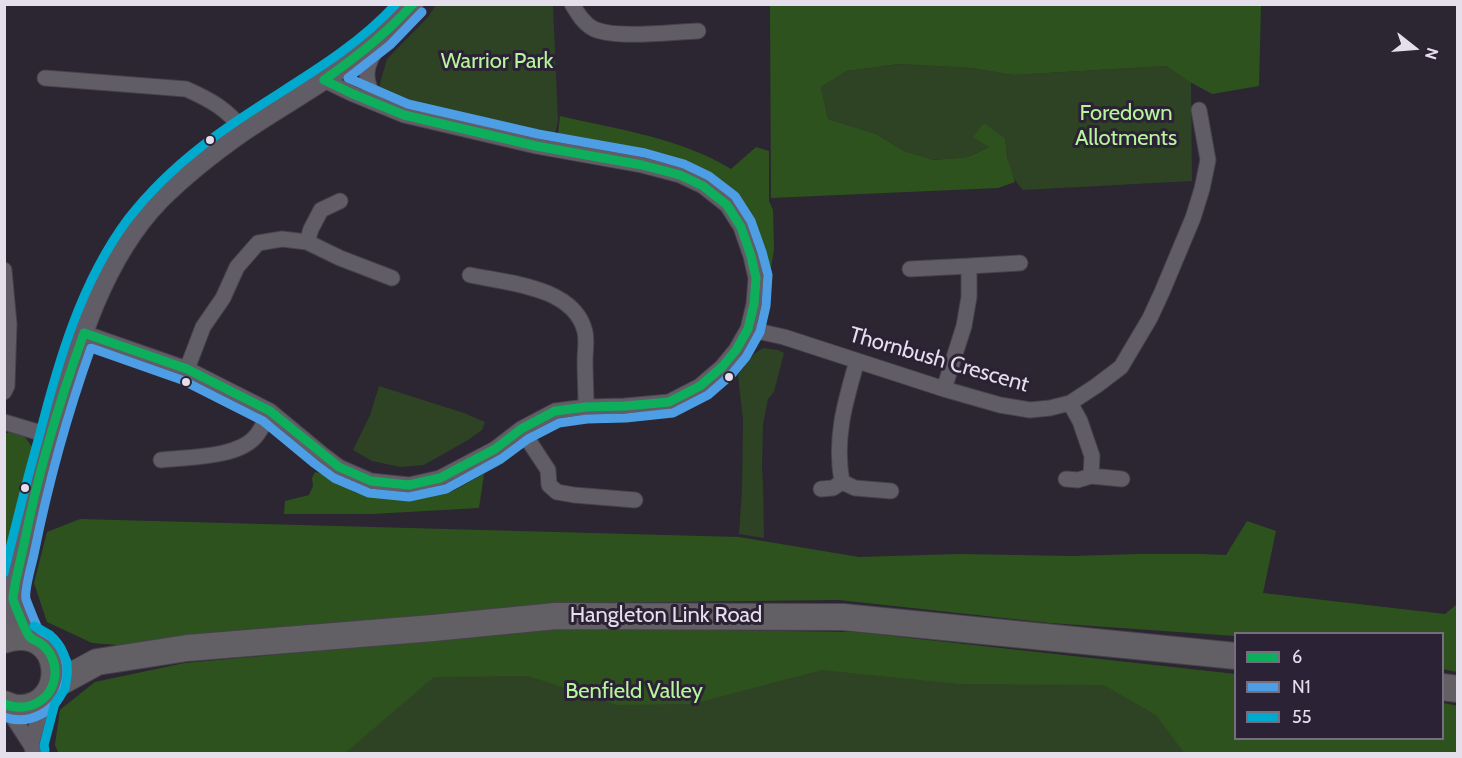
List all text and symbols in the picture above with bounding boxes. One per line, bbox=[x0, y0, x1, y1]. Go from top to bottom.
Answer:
north arrow bbox=[1384, 18, 1444, 78]
text: N bbox=[1421, 45, 1442, 62]
park label: Warrior Park bbox=[441, 49, 553, 75]
park label: Foredown Allotments bbox=[1075, 101, 1177, 152]
unlabelled marker bbox=[204, 134, 216, 146]
street label: Thornbush Crescent bbox=[846, 322, 1032, 398]
unlabelled marker bbox=[723, 371, 735, 383]
unlabelled marker bbox=[180, 376, 192, 388]
unlabelled marker bbox=[19, 482, 31, 494]
street label: Hangleton Link Road bbox=[570, 603, 762, 629]
legend bbox=[1234, 632, 1444, 740]
text: 6 bbox=[1292, 646, 1302, 668]
text: N1 bbox=[1292, 676, 1311, 698]
park label: Benfield Valley bbox=[565, 679, 703, 705]
text: 55 bbox=[1292, 706, 1311, 728]

